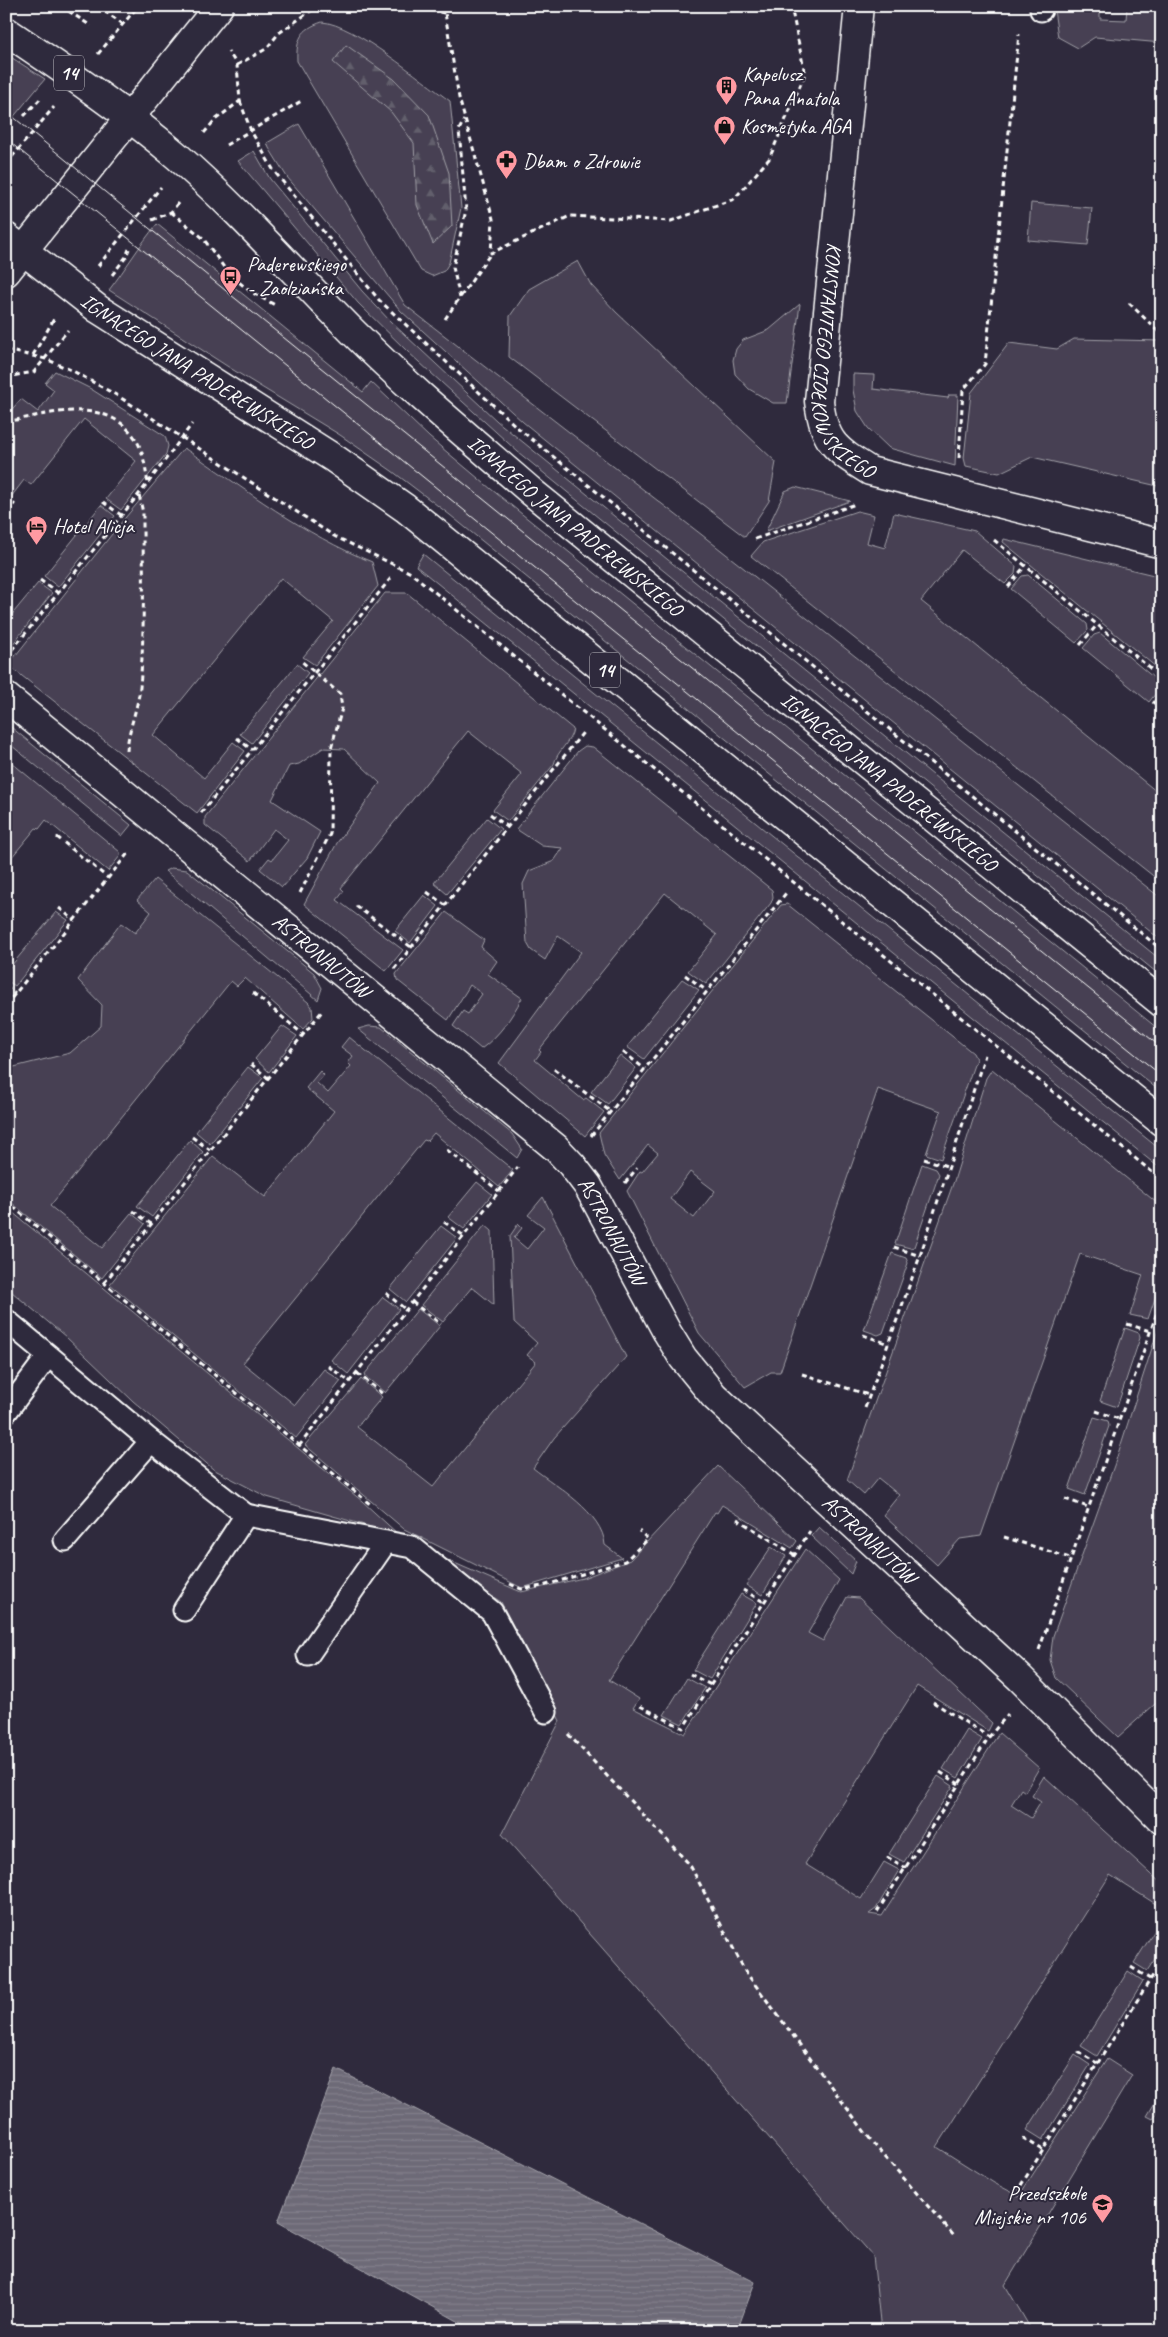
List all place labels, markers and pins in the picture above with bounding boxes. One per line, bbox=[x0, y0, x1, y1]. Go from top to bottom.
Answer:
place label: Kapelusz Pana Anatola bbox=[743, 61, 841, 111]
building icon: Kapelusz Pana Anatola bbox=[715, 74, 739, 105]
place label: Kosmetyka AGA bbox=[741, 113, 851, 139]
shop icon: Kosmetyka AGA bbox=[713, 114, 737, 145]
place label: Dbam o Zdrowie bbox=[523, 148, 641, 174]
pharmacy icon: Dbam o Zdrowie bbox=[495, 149, 519, 180]
place label: Paderewskiego - Zaolziańska bbox=[247, 251, 347, 301]
bus stop icon: Paderewskiego - Zaolziańska bbox=[219, 264, 243, 295]
place label: Hotel Alicja bbox=[53, 513, 135, 539]
hotel icon: Hotel Alicja bbox=[25, 514, 49, 545]
place label: Przedszkole Miejskie nr 106 bbox=[975, 2180, 1087, 2230]
school or university icon: Przedszkole Miejskie nr 106 bbox=[1090, 2193, 1114, 2224]

